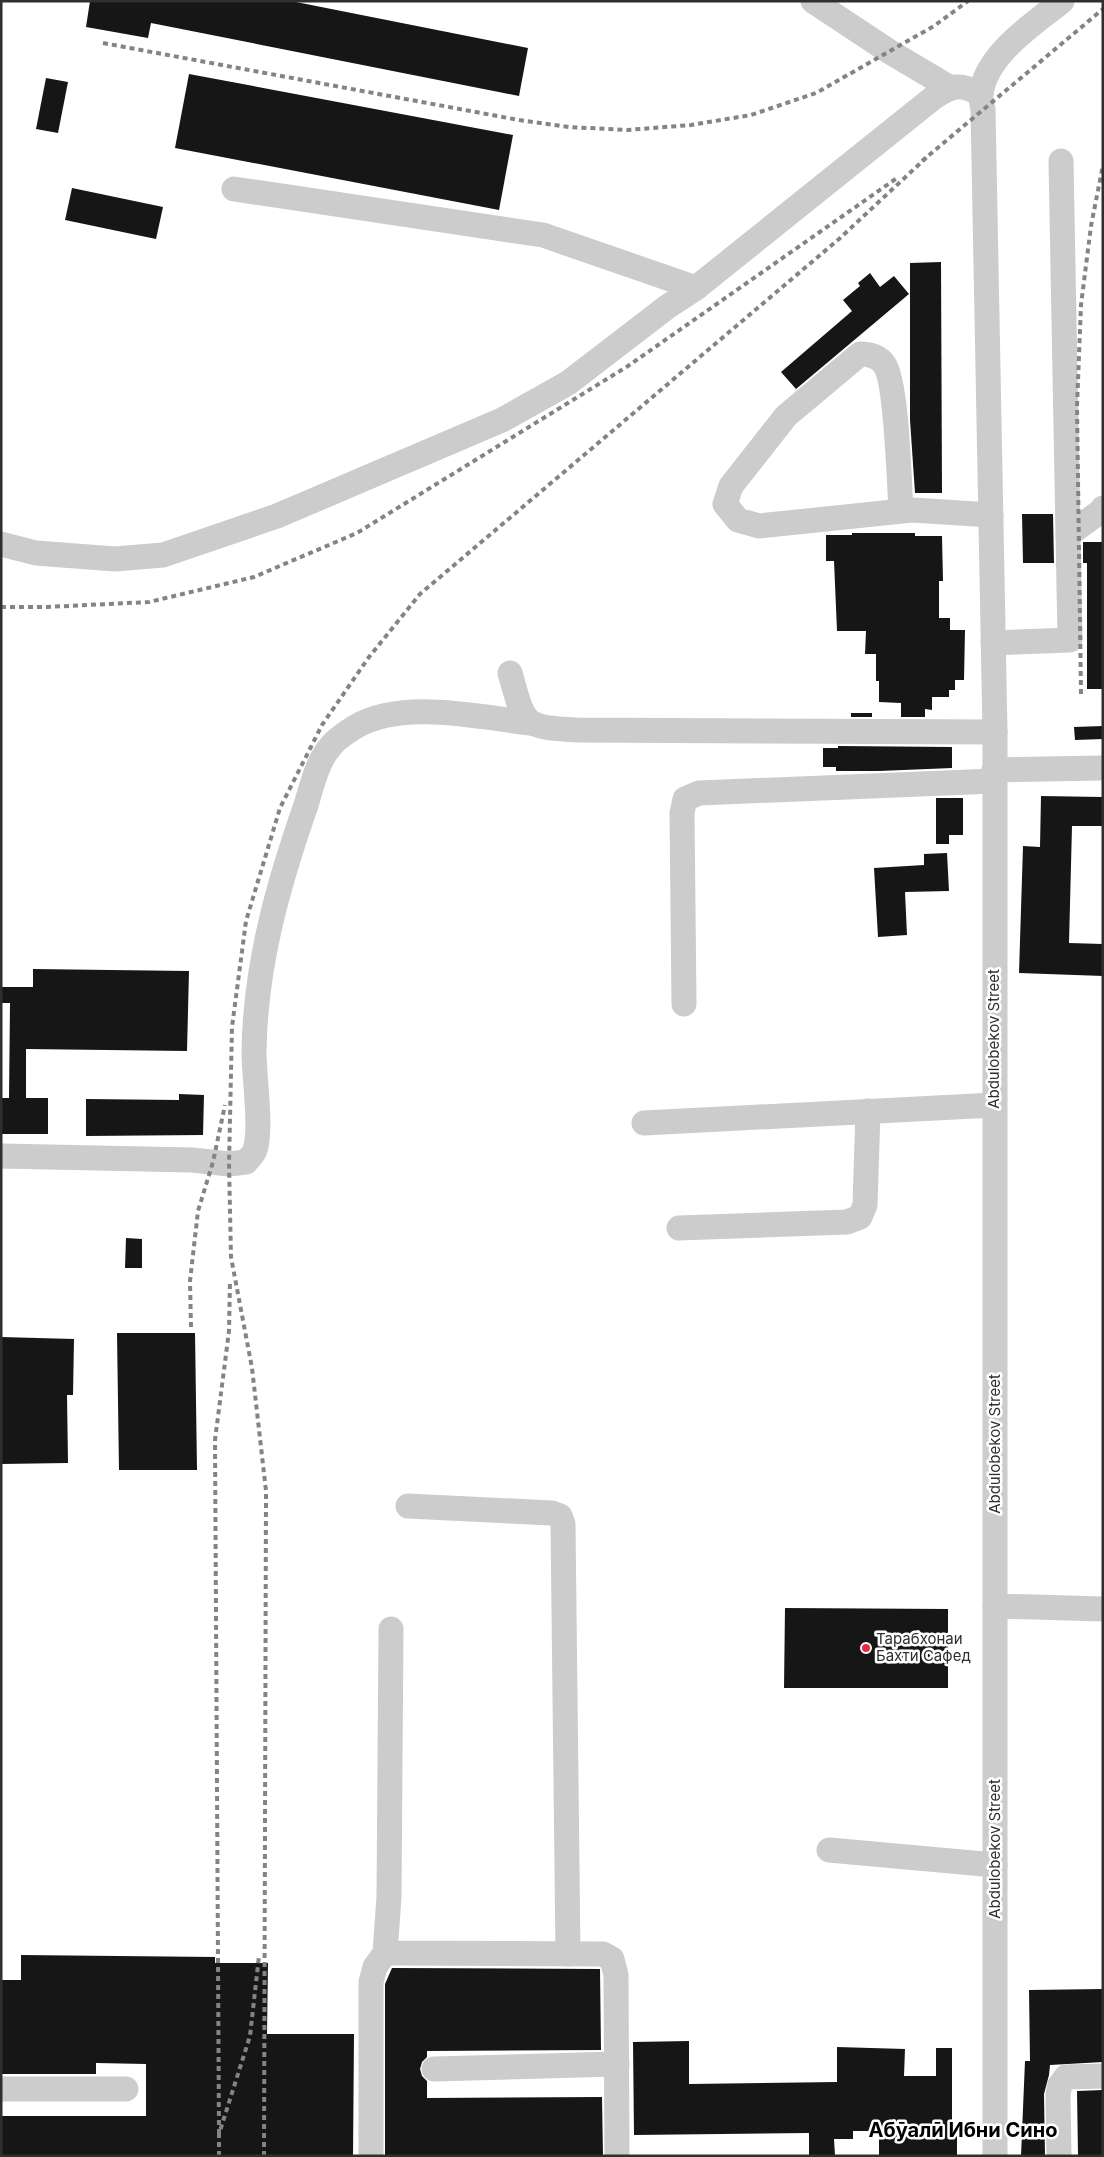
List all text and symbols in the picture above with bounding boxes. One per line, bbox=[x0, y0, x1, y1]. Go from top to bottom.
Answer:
street label: Abdulobekov Street bbox=[984, 969, 1003, 1109]
street label: Abdulobekov Street bbox=[985, 1374, 1004, 1514]
place label: Тарабхонаи Бахти Сафед bbox=[876, 1629, 971, 1665]
marker: Тарабхонаи Бахти Сафед bbox=[860, 1642, 872, 1654]
street label: Abdulobekov Street bbox=[985, 1779, 1004, 1919]
district label: Абӯалӣ Ибни Сино bbox=[869, 2118, 1057, 2142]

